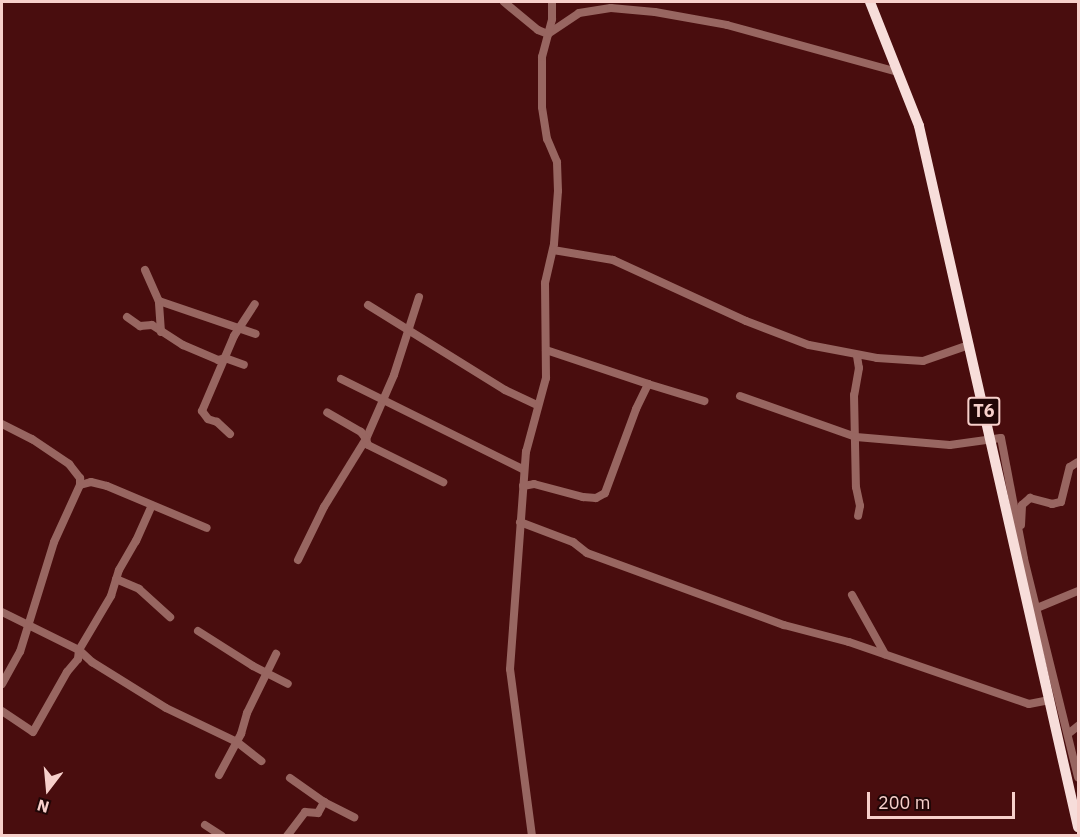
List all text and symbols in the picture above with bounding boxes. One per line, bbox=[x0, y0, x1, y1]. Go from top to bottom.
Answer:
road number: T6 bbox=[966, 396, 1002, 426]
north arrow bbox=[18, 759, 78, 819]
scale bar bbox=[870, 780, 1018, 818]
text: 200 m bbox=[878, 791, 930, 814]
text: N bbox=[35, 795, 51, 818]

